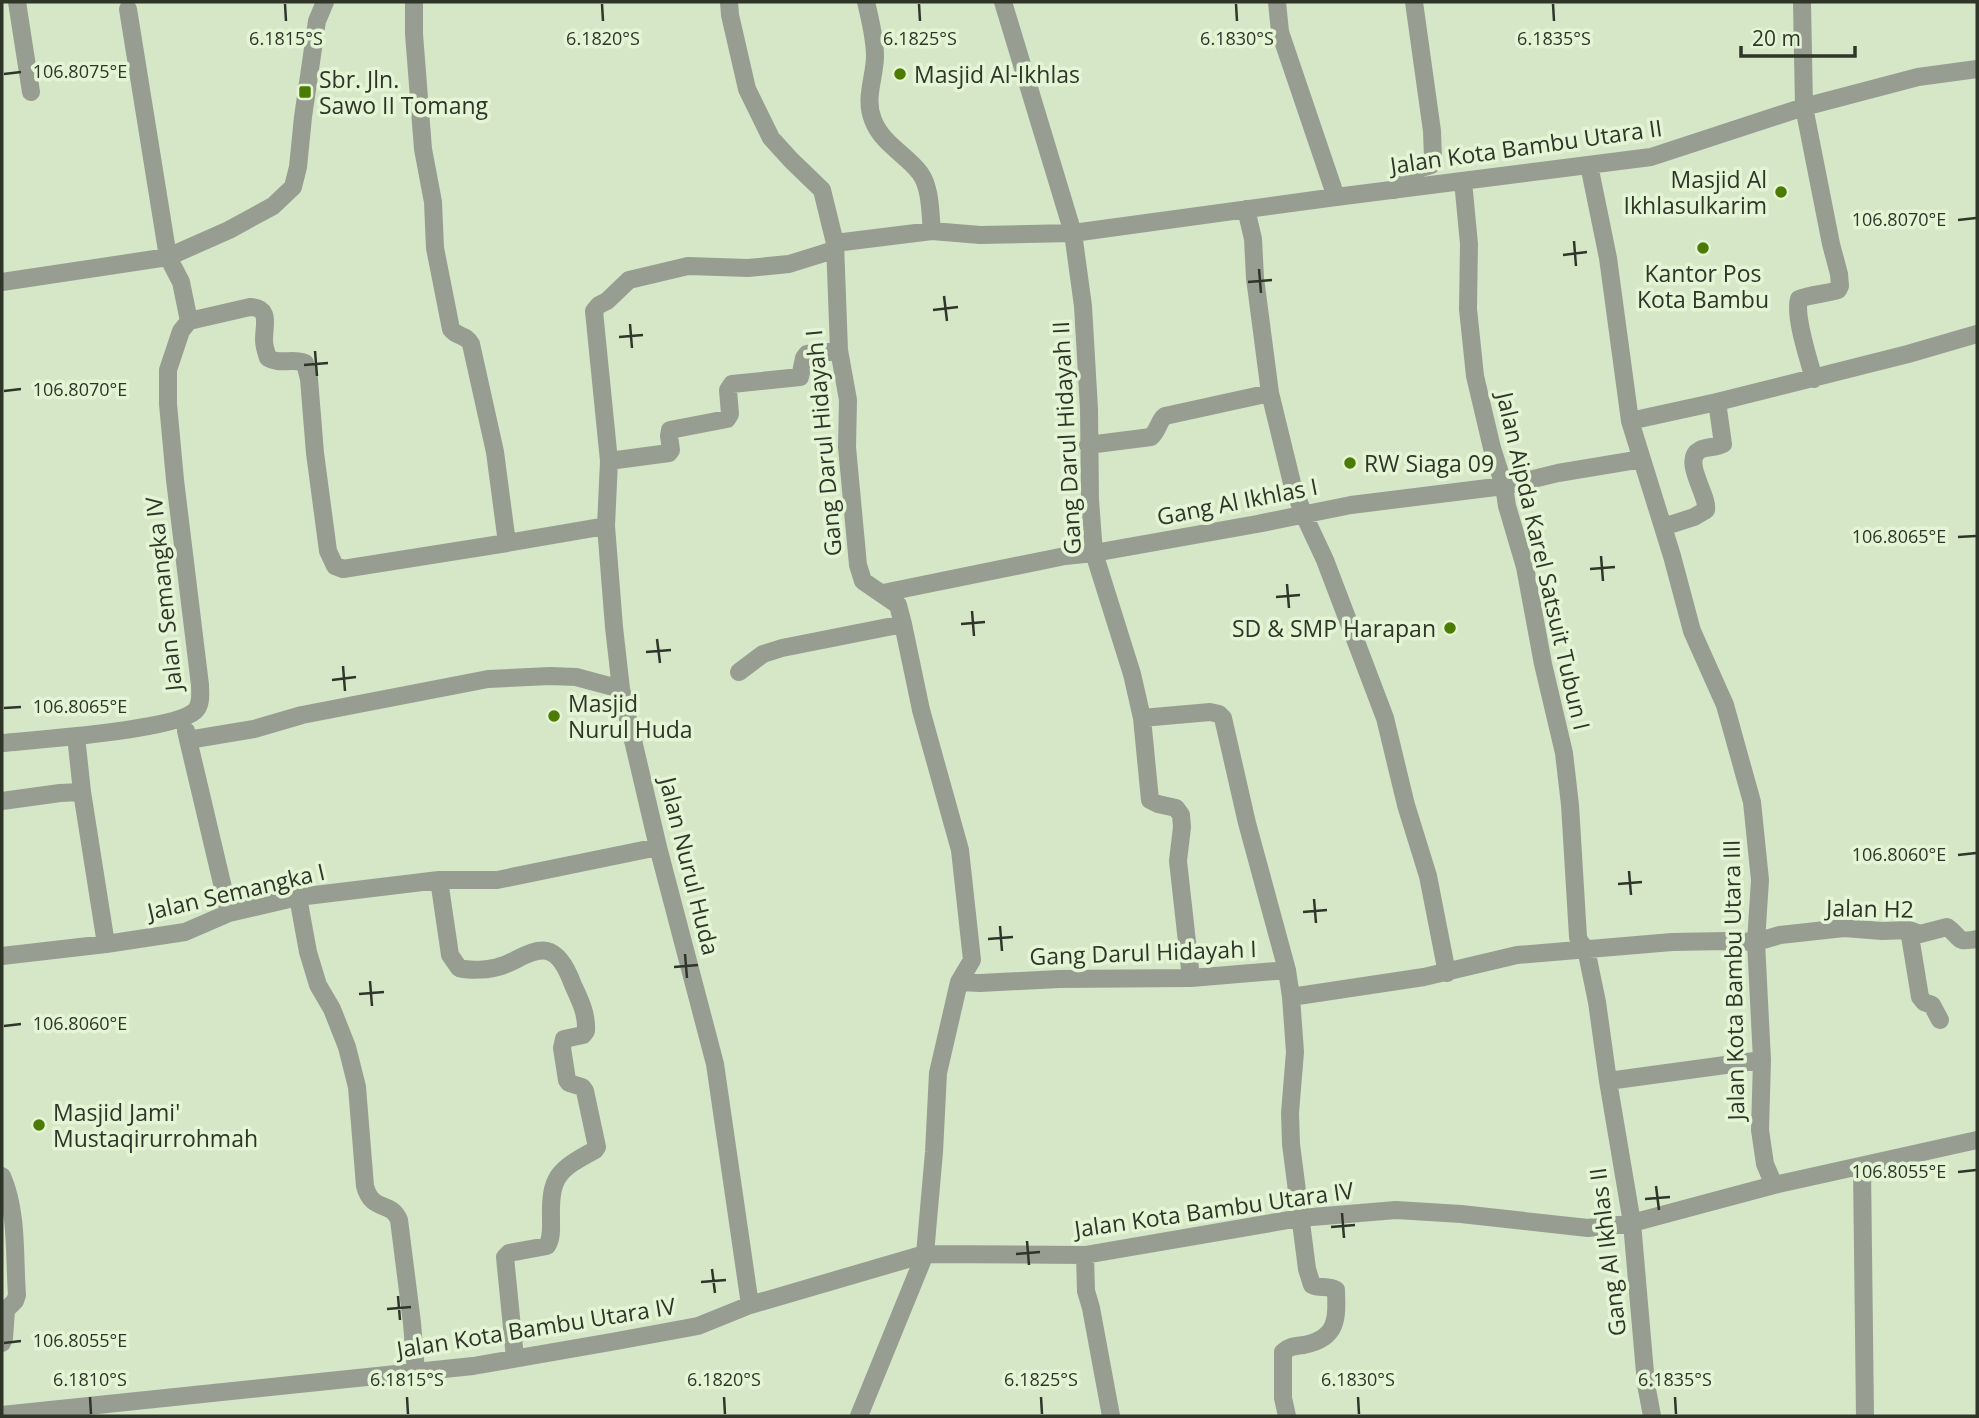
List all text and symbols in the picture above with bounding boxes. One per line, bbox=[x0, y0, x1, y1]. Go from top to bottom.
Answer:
scale bar bbox=[1741, 14, 1855, 58]
text: 20 m bbox=[1752, 24, 1801, 52]
text: 6.1815°S bbox=[249, 26, 323, 50]
text: 6.1820°S bbox=[566, 26, 640, 50]
text: 6.1825°S bbox=[883, 26, 957, 50]
text: 6.1830°S bbox=[1200, 26, 1274, 50]
text: 6.1835°S bbox=[1517, 26, 1591, 50]
place label: Masjid Al-Ikhlas bbox=[914, 58, 1080, 90]
text: 106.8075°E bbox=[33, 59, 127, 83]
place label: Sbr. Jln. Sawo II Tomang bbox=[319, 63, 489, 121]
marker: Masjid Al-Ikhlas bbox=[892, 66, 908, 82]
marker: Sbr. Jln. Sawo II Tomang bbox=[297, 84, 313, 100]
street label: Jalan Kota Bambu Utara II bbox=[1386, 111, 1664, 181]
place label: Masjid Al Ikhlasulkarim bbox=[1624, 163, 1767, 221]
marker: Masjid Al Ikhlasulkarim bbox=[1773, 184, 1789, 200]
text: 106.8070°E bbox=[1852, 207, 1946, 231]
marker: Kantor Pos Kota Bambu bbox=[1695, 240, 1711, 256]
place label: Kantor Pos Kota Bambu bbox=[1637, 257, 1769, 315]
street label: Gang Darul Hidayah II bbox=[1044, 320, 1088, 556]
street label: Gang Darul Hidayah I bbox=[797, 328, 849, 558]
text: 106.8070°E bbox=[33, 377, 127, 401]
street label: Jalan Aipda Karel Satsuit Tubun I bbox=[1489, 387, 1598, 733]
place label: RW Siaga 09 bbox=[1364, 447, 1494, 479]
marker: RW Siaga 09 bbox=[1342, 455, 1358, 471]
street label: Gang Al Ikhlas I bbox=[1154, 470, 1320, 532]
street label: Jalan Semangka IV bbox=[137, 495, 189, 695]
text: 106.8065°E bbox=[1852, 524, 1946, 548]
place label: SD & SMP Harapan bbox=[1232, 612, 1436, 644]
marker: SD & SMP Harapan bbox=[1442, 620, 1458, 636]
place label: Masjid Nurul Huda bbox=[568, 687, 693, 745]
text: 106.8065°E bbox=[33, 694, 127, 718]
marker: Masjid Nurul Huda bbox=[546, 708, 562, 724]
street label: Jalan Nurul Huda bbox=[652, 772, 728, 958]
street label: Jalan Kota Bambu Utara III bbox=[1715, 839, 1751, 1123]
text: 106.8060°E bbox=[1852, 842, 1946, 866]
street label: Jalan Semangka I bbox=[142, 855, 328, 927]
street label: Jalan H2 bbox=[1824, 891, 1914, 925]
street label: Gang Darul Hidayah I bbox=[1029, 932, 1257, 972]
text: 106.8060°E bbox=[33, 1011, 127, 1035]
place label: Masjid Jami' Mustaqirurrohmah bbox=[53, 1096, 258, 1154]
marker: Masjid Jami' Mustaqirurrohmah bbox=[31, 1117, 47, 1133]
text: 106.8055°E bbox=[1852, 1159, 1946, 1183]
street label: Gang Al Ikhlas II bbox=[1581, 1166, 1633, 1338]
street label: Jalan Kota Bambu Utara IV bbox=[1070, 1174, 1356, 1245]
street label: Jalan Kota Bambu Utara IV bbox=[392, 1289, 678, 1365]
text: 106.8055°E bbox=[33, 1328, 127, 1352]
text: 6.1810°S bbox=[53, 1367, 127, 1391]
text: 6.1815°S bbox=[370, 1367, 444, 1391]
text: 6.1820°S bbox=[687, 1367, 761, 1391]
text: 6.1825°S bbox=[1004, 1367, 1078, 1391]
text: 6.1830°S bbox=[1321, 1367, 1395, 1391]
text: 6.1835°S bbox=[1638, 1367, 1712, 1391]

